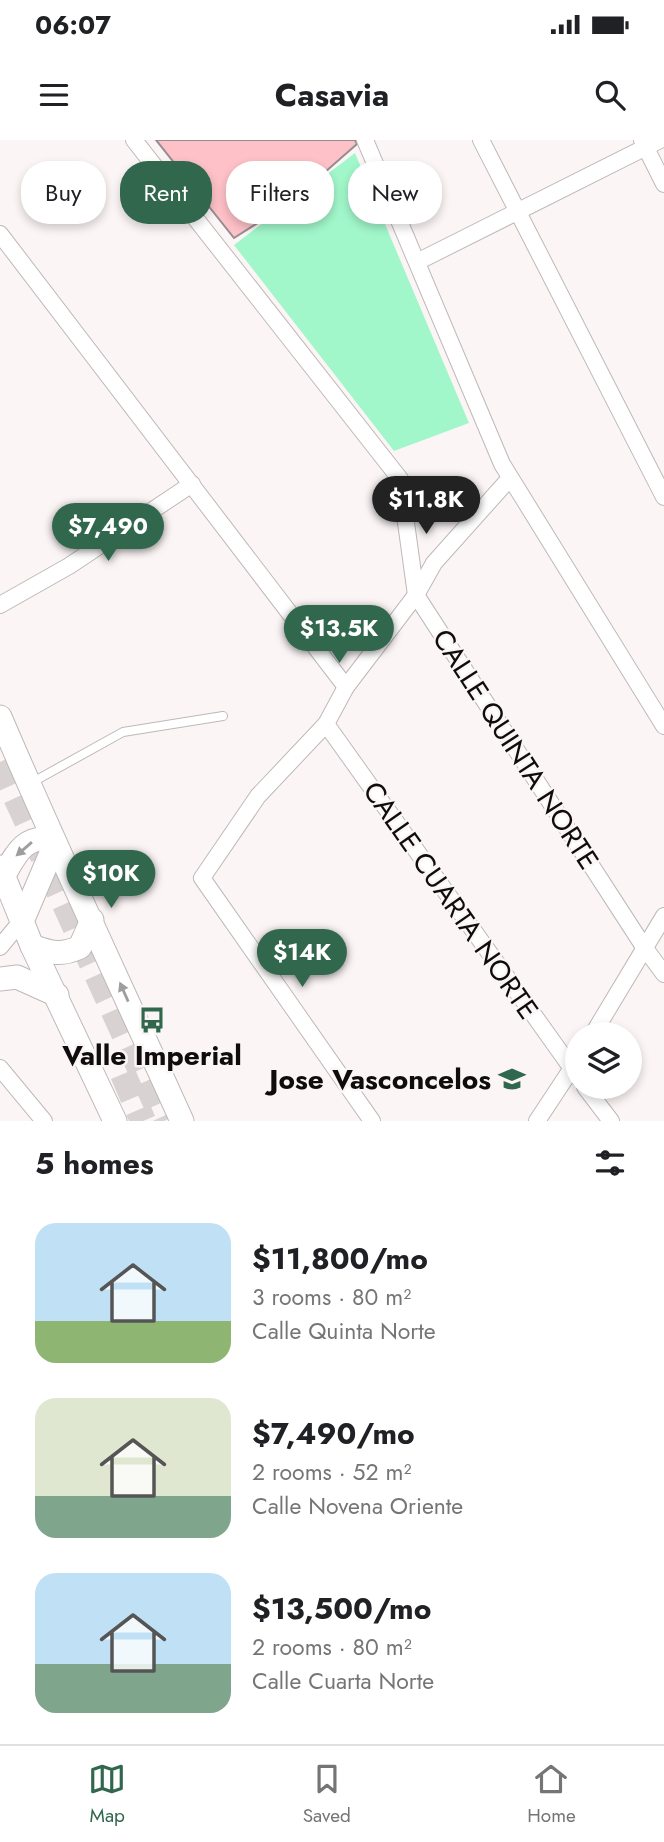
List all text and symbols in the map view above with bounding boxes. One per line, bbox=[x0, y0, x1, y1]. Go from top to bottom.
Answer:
text: 06:07 bbox=[35, 6, 111, 44]
text: Casavia bbox=[275, 72, 389, 118]
icon: menu bbox=[35, 76, 73, 114]
icon: search bbox=[591, 76, 629, 114]
chip: Buy bbox=[21, 161, 106, 224]
chip: Rent bbox=[120, 161, 212, 224]
chip: Filters bbox=[226, 161, 334, 224]
chip: New bbox=[348, 161, 442, 224]
pin: $11.8K bbox=[369, 476, 483, 536]
text: $11.8K bbox=[388, 482, 464, 516]
pin: $7,490 bbox=[51, 504, 165, 563]
text: $7,490 bbox=[68, 509, 148, 543]
pin: $13.5K bbox=[282, 606, 396, 665]
text: $13.5K bbox=[300, 611, 378, 645]
street label: CALLE QUINTA NORTE bbox=[422, 621, 609, 878]
street label: CALLE CUARTA NORTE bbox=[353, 773, 548, 1028]
one-way arrow bbox=[15, 841, 32, 856]
pin: $10K bbox=[70, 850, 152, 910]
text: $10K bbox=[82, 856, 140, 890]
pin: $14K bbox=[261, 930, 343, 989]
text: $14K bbox=[273, 935, 331, 969]
one-way arrow bbox=[118, 982, 130, 1002]
bus stop icon: Valle Imperial bbox=[137, 1005, 167, 1035]
map controls bbox=[565, 1022, 642, 1099]
button: layers bbox=[565, 1022, 642, 1099]
place label: Valle Imperial bbox=[61, 1035, 242, 1076]
place label: Jose Vasconcelos bbox=[264, 1059, 491, 1100]
school or university icon: Jose Vasconcelos bbox=[497, 1064, 527, 1094]
text: 5 homes bbox=[35, 1142, 154, 1185]
icon: filters bbox=[591, 1144, 629, 1182]
text: $11,800/mo bbox=[252, 1237, 428, 1280]
icon: home bbox=[91, 1251, 175, 1335]
text: 3 rooms · 80 m² bbox=[252, 1280, 411, 1314]
text: Calle Quinta Norte bbox=[252, 1314, 436, 1348]
text: $7,490/mo bbox=[252, 1412, 415, 1455]
icon: home bbox=[91, 1426, 175, 1510]
text: 2 rooms · 52 m² bbox=[252, 1455, 411, 1489]
text: Calle Novena Oriente bbox=[252, 1489, 463, 1523]
text: $13,500/mo bbox=[252, 1587, 431, 1630]
icon: home bbox=[91, 1601, 175, 1685]
text: 2 rooms · 80 m² bbox=[252, 1630, 412, 1664]
text: Calle Cuarta Norte bbox=[252, 1664, 434, 1698]
tab: Map bbox=[88, 1760, 126, 1829]
tab: Saved bbox=[303, 1760, 351, 1829]
tab: Home bbox=[527, 1760, 576, 1829]

